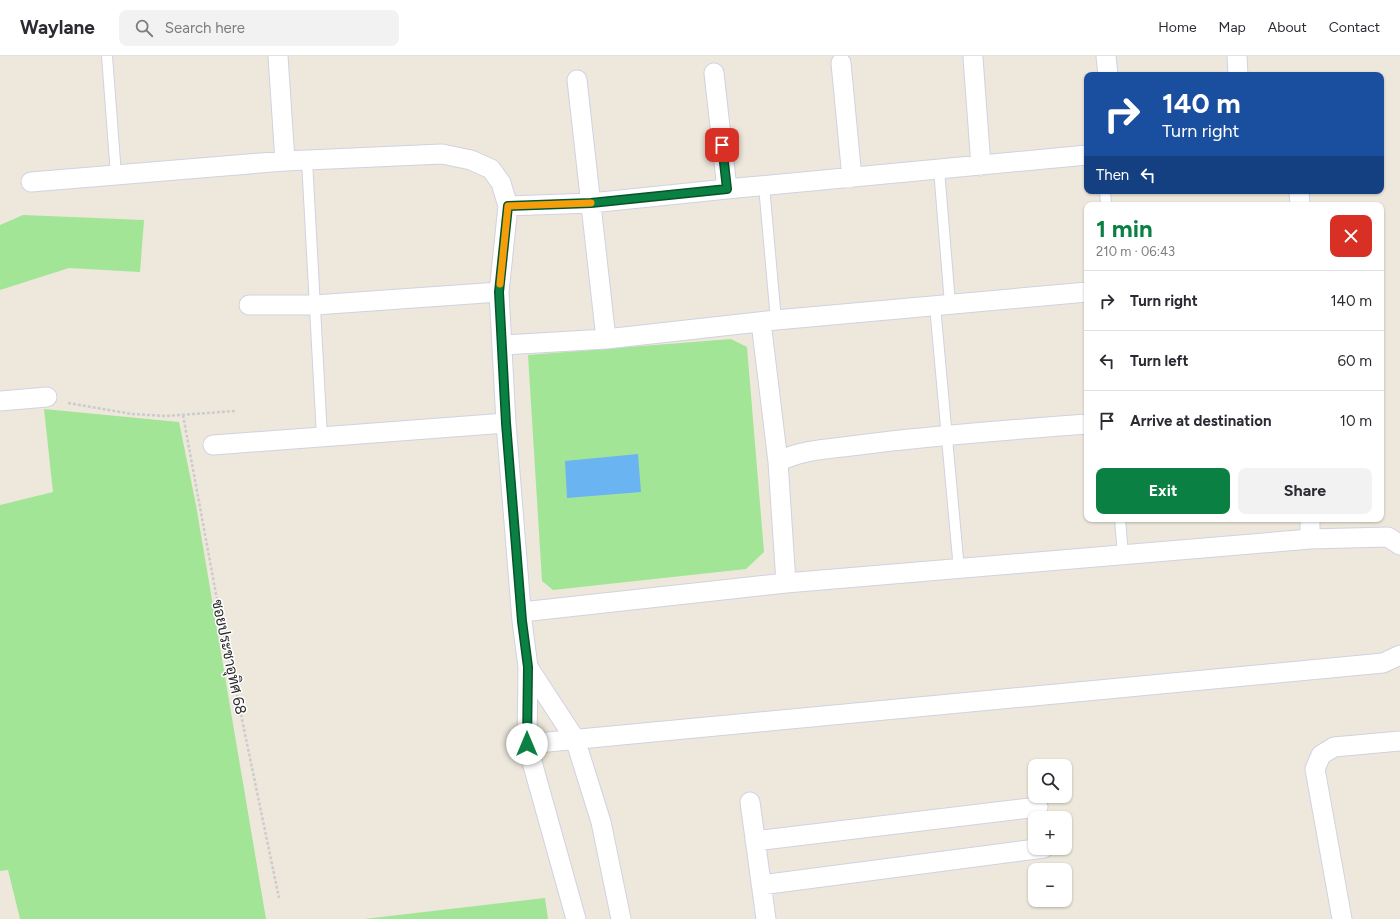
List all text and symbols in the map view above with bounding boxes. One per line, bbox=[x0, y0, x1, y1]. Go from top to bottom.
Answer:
search box bbox=[119, 10, 399, 46]
text: Waylane bbox=[20, 16, 95, 39]
icon: search bbox=[133, 17, 155, 39]
text: Search here bbox=[165, 19, 245, 37]
text: Home bbox=[1158, 19, 1197, 36]
text: Map bbox=[1219, 19, 1246, 36]
text: About bbox=[1268, 19, 1307, 36]
text: Contact bbox=[1329, 19, 1380, 36]
text: 140 m bbox=[1162, 86, 1241, 120]
icon: right bbox=[1096, 88, 1148, 140]
text: Turn right bbox=[1162, 120, 1239, 142]
pin bbox=[705, 128, 739, 162]
icon: arrive bbox=[711, 134, 733, 156]
icon: left bbox=[1137, 164, 1159, 186]
text: Then bbox=[1096, 166, 1129, 184]
text: 1 min bbox=[1096, 214, 1153, 243]
button: close bbox=[1330, 215, 1372, 257]
text: 210 m · 06:43 bbox=[1096, 244, 1175, 259]
icon: right bbox=[1096, 290, 1118, 312]
text: Turn right bbox=[1130, 292, 1198, 310]
text: 140 m bbox=[1330, 292, 1372, 310]
icon: left bbox=[1096, 350, 1118, 372]
text: Turn left bbox=[1130, 352, 1188, 370]
text: 60 m bbox=[1337, 352, 1372, 370]
icon: arrive bbox=[1096, 410, 1118, 432]
text: Arrive at destination bbox=[1130, 412, 1271, 430]
text: 10 m bbox=[1340, 412, 1372, 430]
button: Exit bbox=[1096, 468, 1230, 514]
button: Share bbox=[1238, 468, 1372, 514]
street label: ซอยประชาอุทิศ 68 bbox=[206, 598, 250, 717]
position arrow bbox=[506, 723, 548, 765]
map controls bbox=[1028, 759, 1072, 907]
button: search bbox=[1028, 759, 1072, 803]
button: + bbox=[1028, 811, 1072, 855]
button: − bbox=[1028, 863, 1072, 907]

